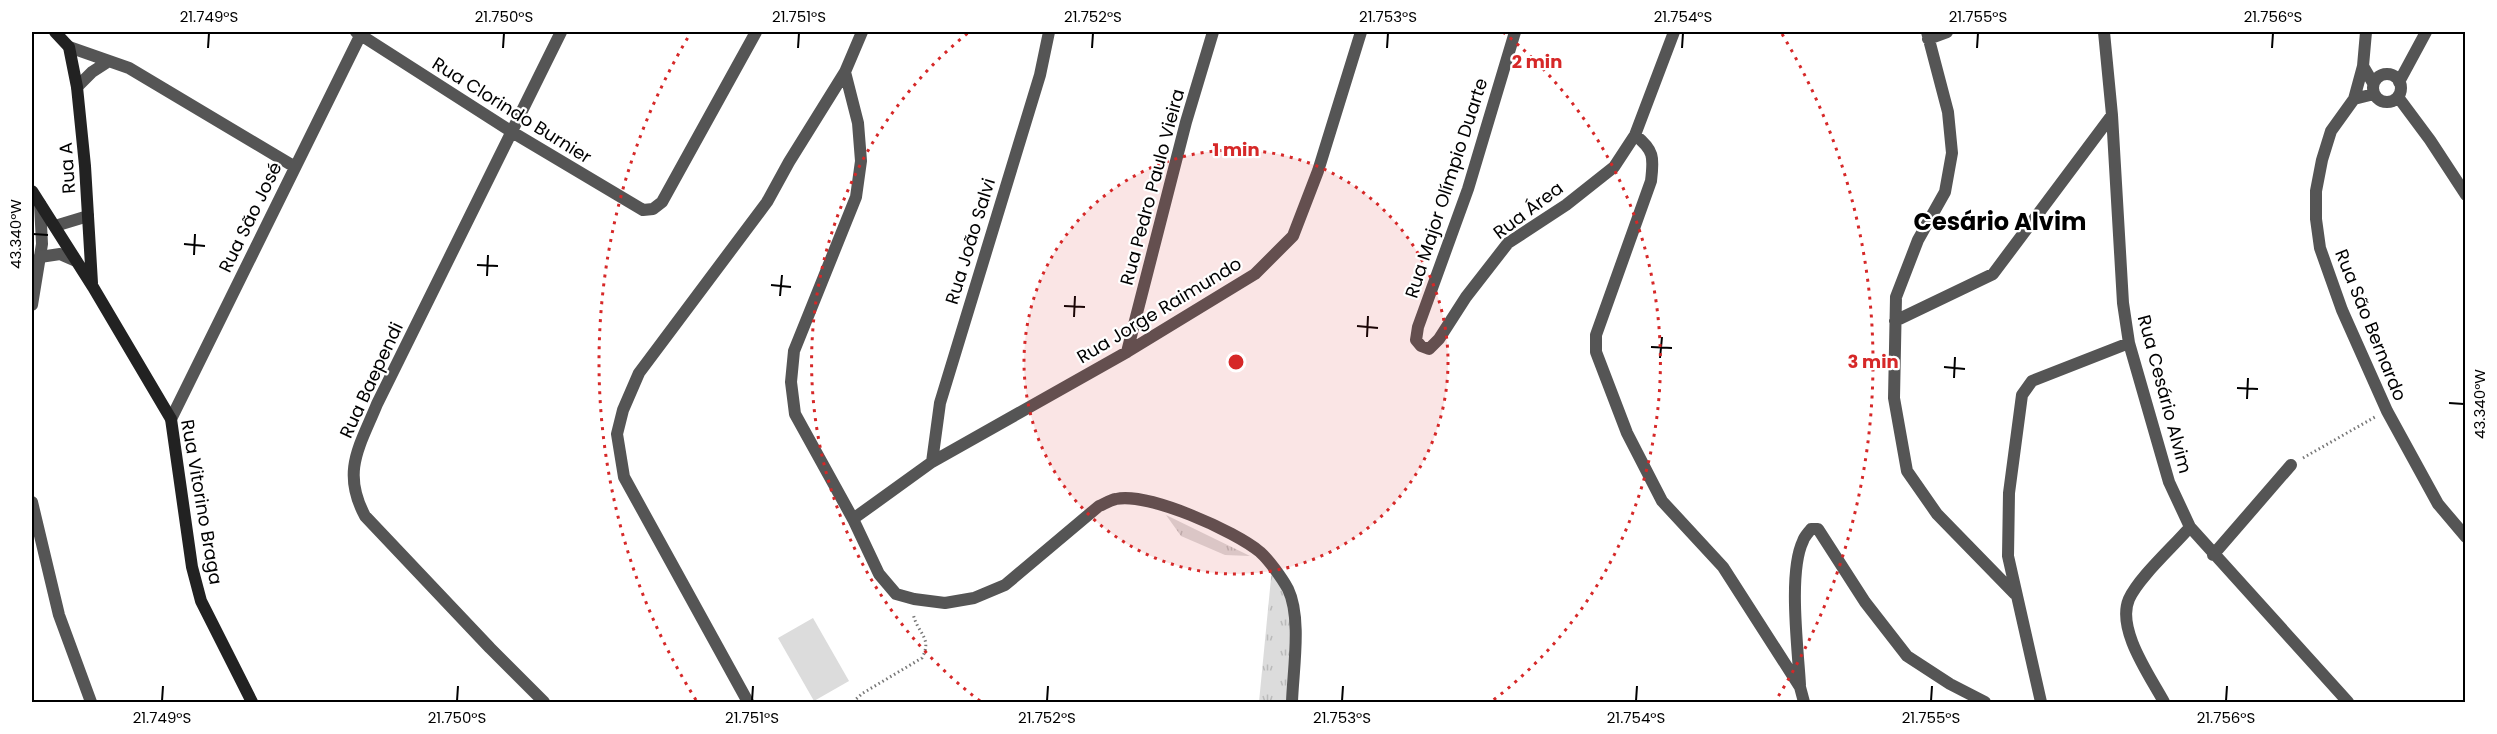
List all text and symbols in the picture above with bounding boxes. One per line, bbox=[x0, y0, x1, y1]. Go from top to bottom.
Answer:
text: 21.749°S bbox=[180, 6, 238, 27]
text: 21.750°S bbox=[475, 6, 533, 27]
text: 21.751°S bbox=[772, 6, 826, 27]
text: 21.752°S bbox=[1064, 6, 1122, 27]
text: 21.753°S bbox=[1359, 6, 1417, 27]
text: 21.754°S bbox=[1654, 6, 1712, 27]
text: 21.755°S bbox=[1949, 6, 2007, 27]
text: 21.756°S bbox=[2244, 6, 2302, 27]
text: 2 min bbox=[1512, 49, 1562, 74]
street label: Rua Clorindo Burnier bbox=[428, 51, 597, 169]
street label: Rua Major Olímpio Duarte bbox=[1399, 75, 1493, 301]
street label: Rua Pedro Paulo Vieira bbox=[1114, 86, 1190, 288]
text: 1 min bbox=[1212, 137, 1260, 162]
street label: Rua A bbox=[53, 141, 81, 195]
street label: Rua São José bbox=[212, 158, 288, 276]
street label: Rua João Salvi bbox=[939, 175, 1001, 307]
street label: Rua Área bbox=[1488, 175, 1568, 245]
text: 43.340°W bbox=[5, 199, 26, 269]
district label: Cesário Alvim bbox=[1914, 205, 2086, 238]
street label: Rua São Bernardo bbox=[2329, 245, 2413, 405]
street label: Rua Jorge Raimundo bbox=[1072, 251, 1246, 369]
street label: Rua Cesário Alvim bbox=[2132, 312, 2198, 476]
street label: Rua Baependi bbox=[333, 318, 409, 442]
text: 3 min bbox=[1847, 349, 1899, 374]
centre of rings bbox=[1226, 352, 1246, 372]
text: 43.340°W bbox=[2469, 369, 2490, 439]
street label: Rua Vitorino Braga bbox=[175, 417, 229, 587]
text: 21.749°S bbox=[133, 707, 191, 728]
text: 21.750°S bbox=[428, 707, 486, 728]
text: 21.751°S bbox=[725, 707, 779, 728]
text: 21.752°S bbox=[1018, 707, 1076, 728]
text: 21.753°S bbox=[1313, 707, 1371, 728]
text: 21.754°S bbox=[1607, 707, 1665, 728]
text: 21.755°S bbox=[1902, 707, 1960, 728]
text: 21.756°S bbox=[2197, 707, 2255, 728]

